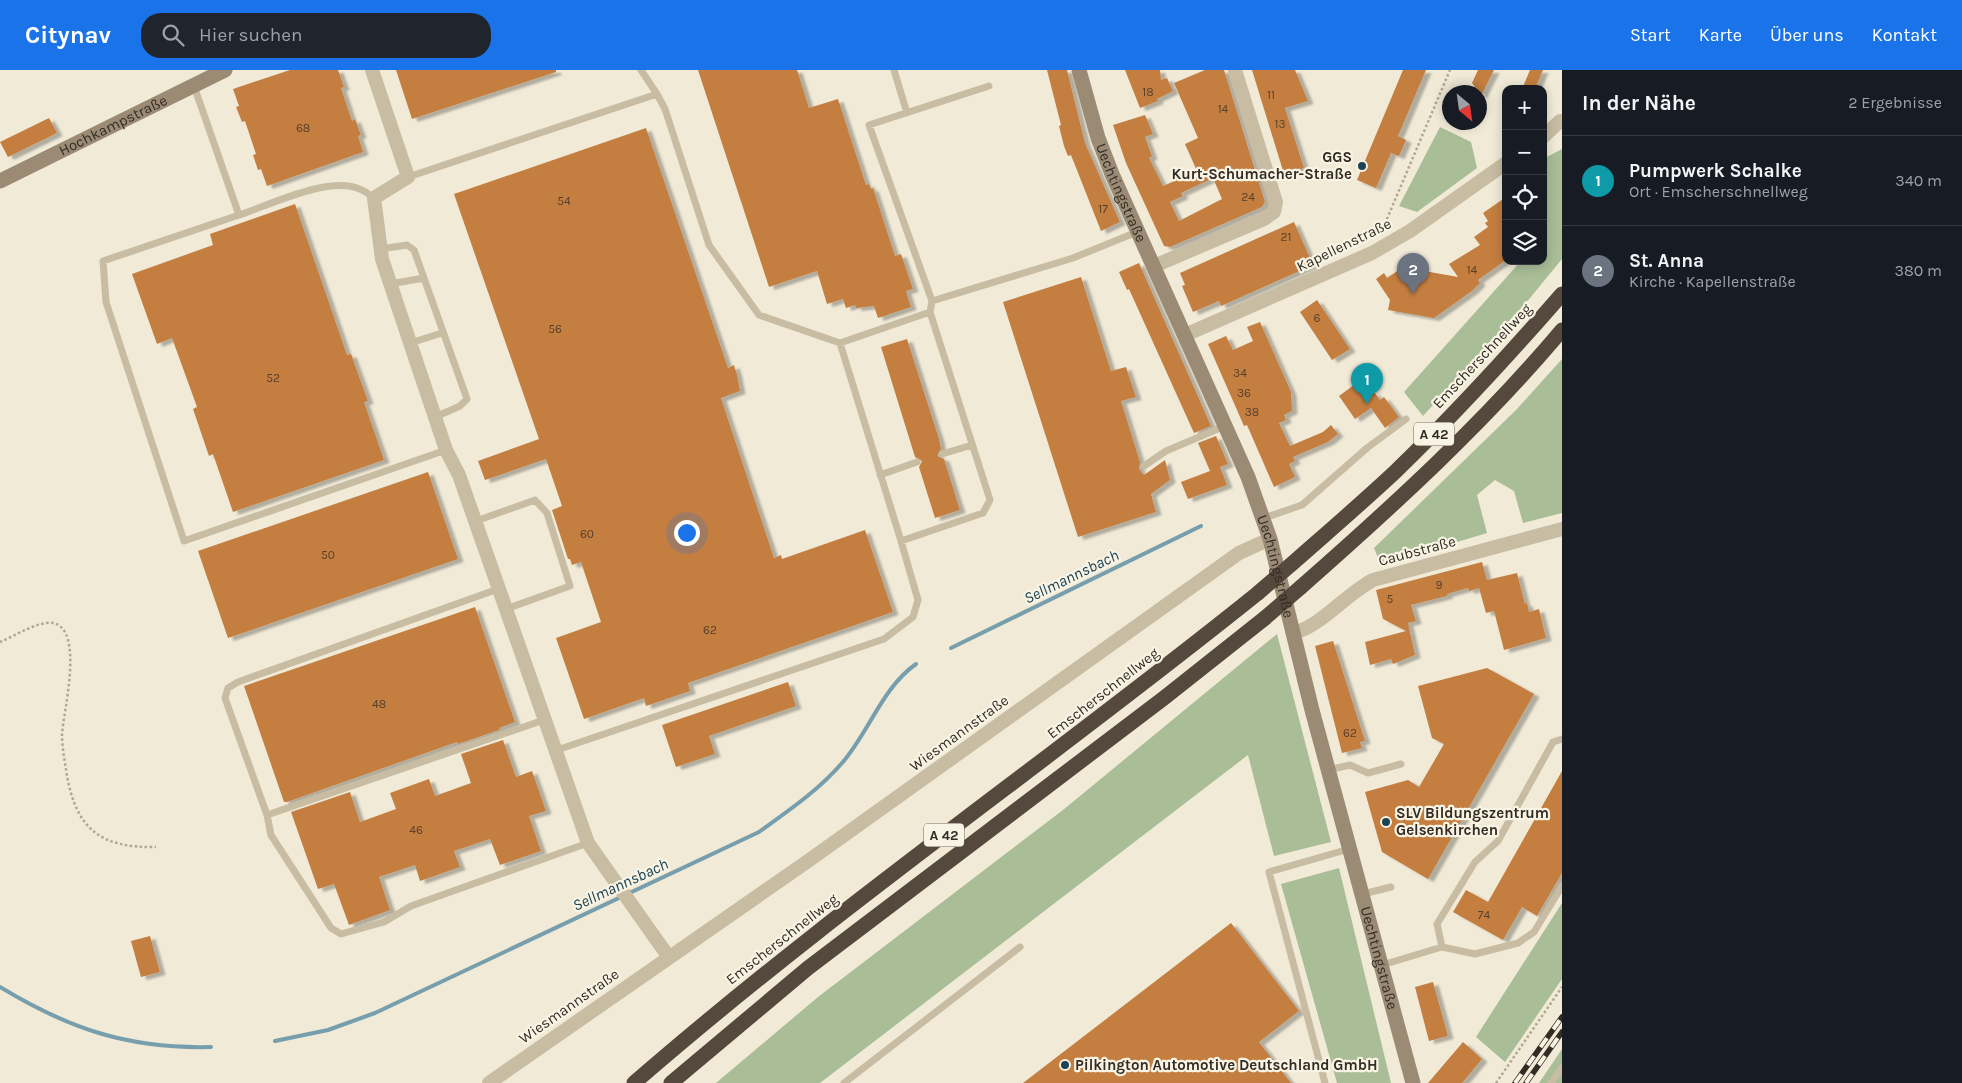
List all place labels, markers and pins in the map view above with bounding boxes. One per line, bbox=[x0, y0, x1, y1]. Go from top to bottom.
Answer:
place label: GGS Kurt-Schumacher-Straße bbox=[1172, 148, 1352, 183]
marker: GGS Kurt-Schumacher-Straße bbox=[1356, 160, 1368, 172]
pin: 2 bbox=[1397, 253, 1429, 294]
pin: 1 bbox=[1351, 363, 1383, 404]
place label: SLV Bildungszentrum Gelsenkirchen bbox=[1396, 804, 1549, 839]
marker: SLV Bildungszentrum Gelsenkirchen bbox=[1380, 816, 1392, 828]
place label: Pilkington Automotive Deutschland GmbH bbox=[1075, 1056, 1378, 1074]
marker: Pilkington Automotive Deutschland GmbH bbox=[1059, 1059, 1071, 1071]

